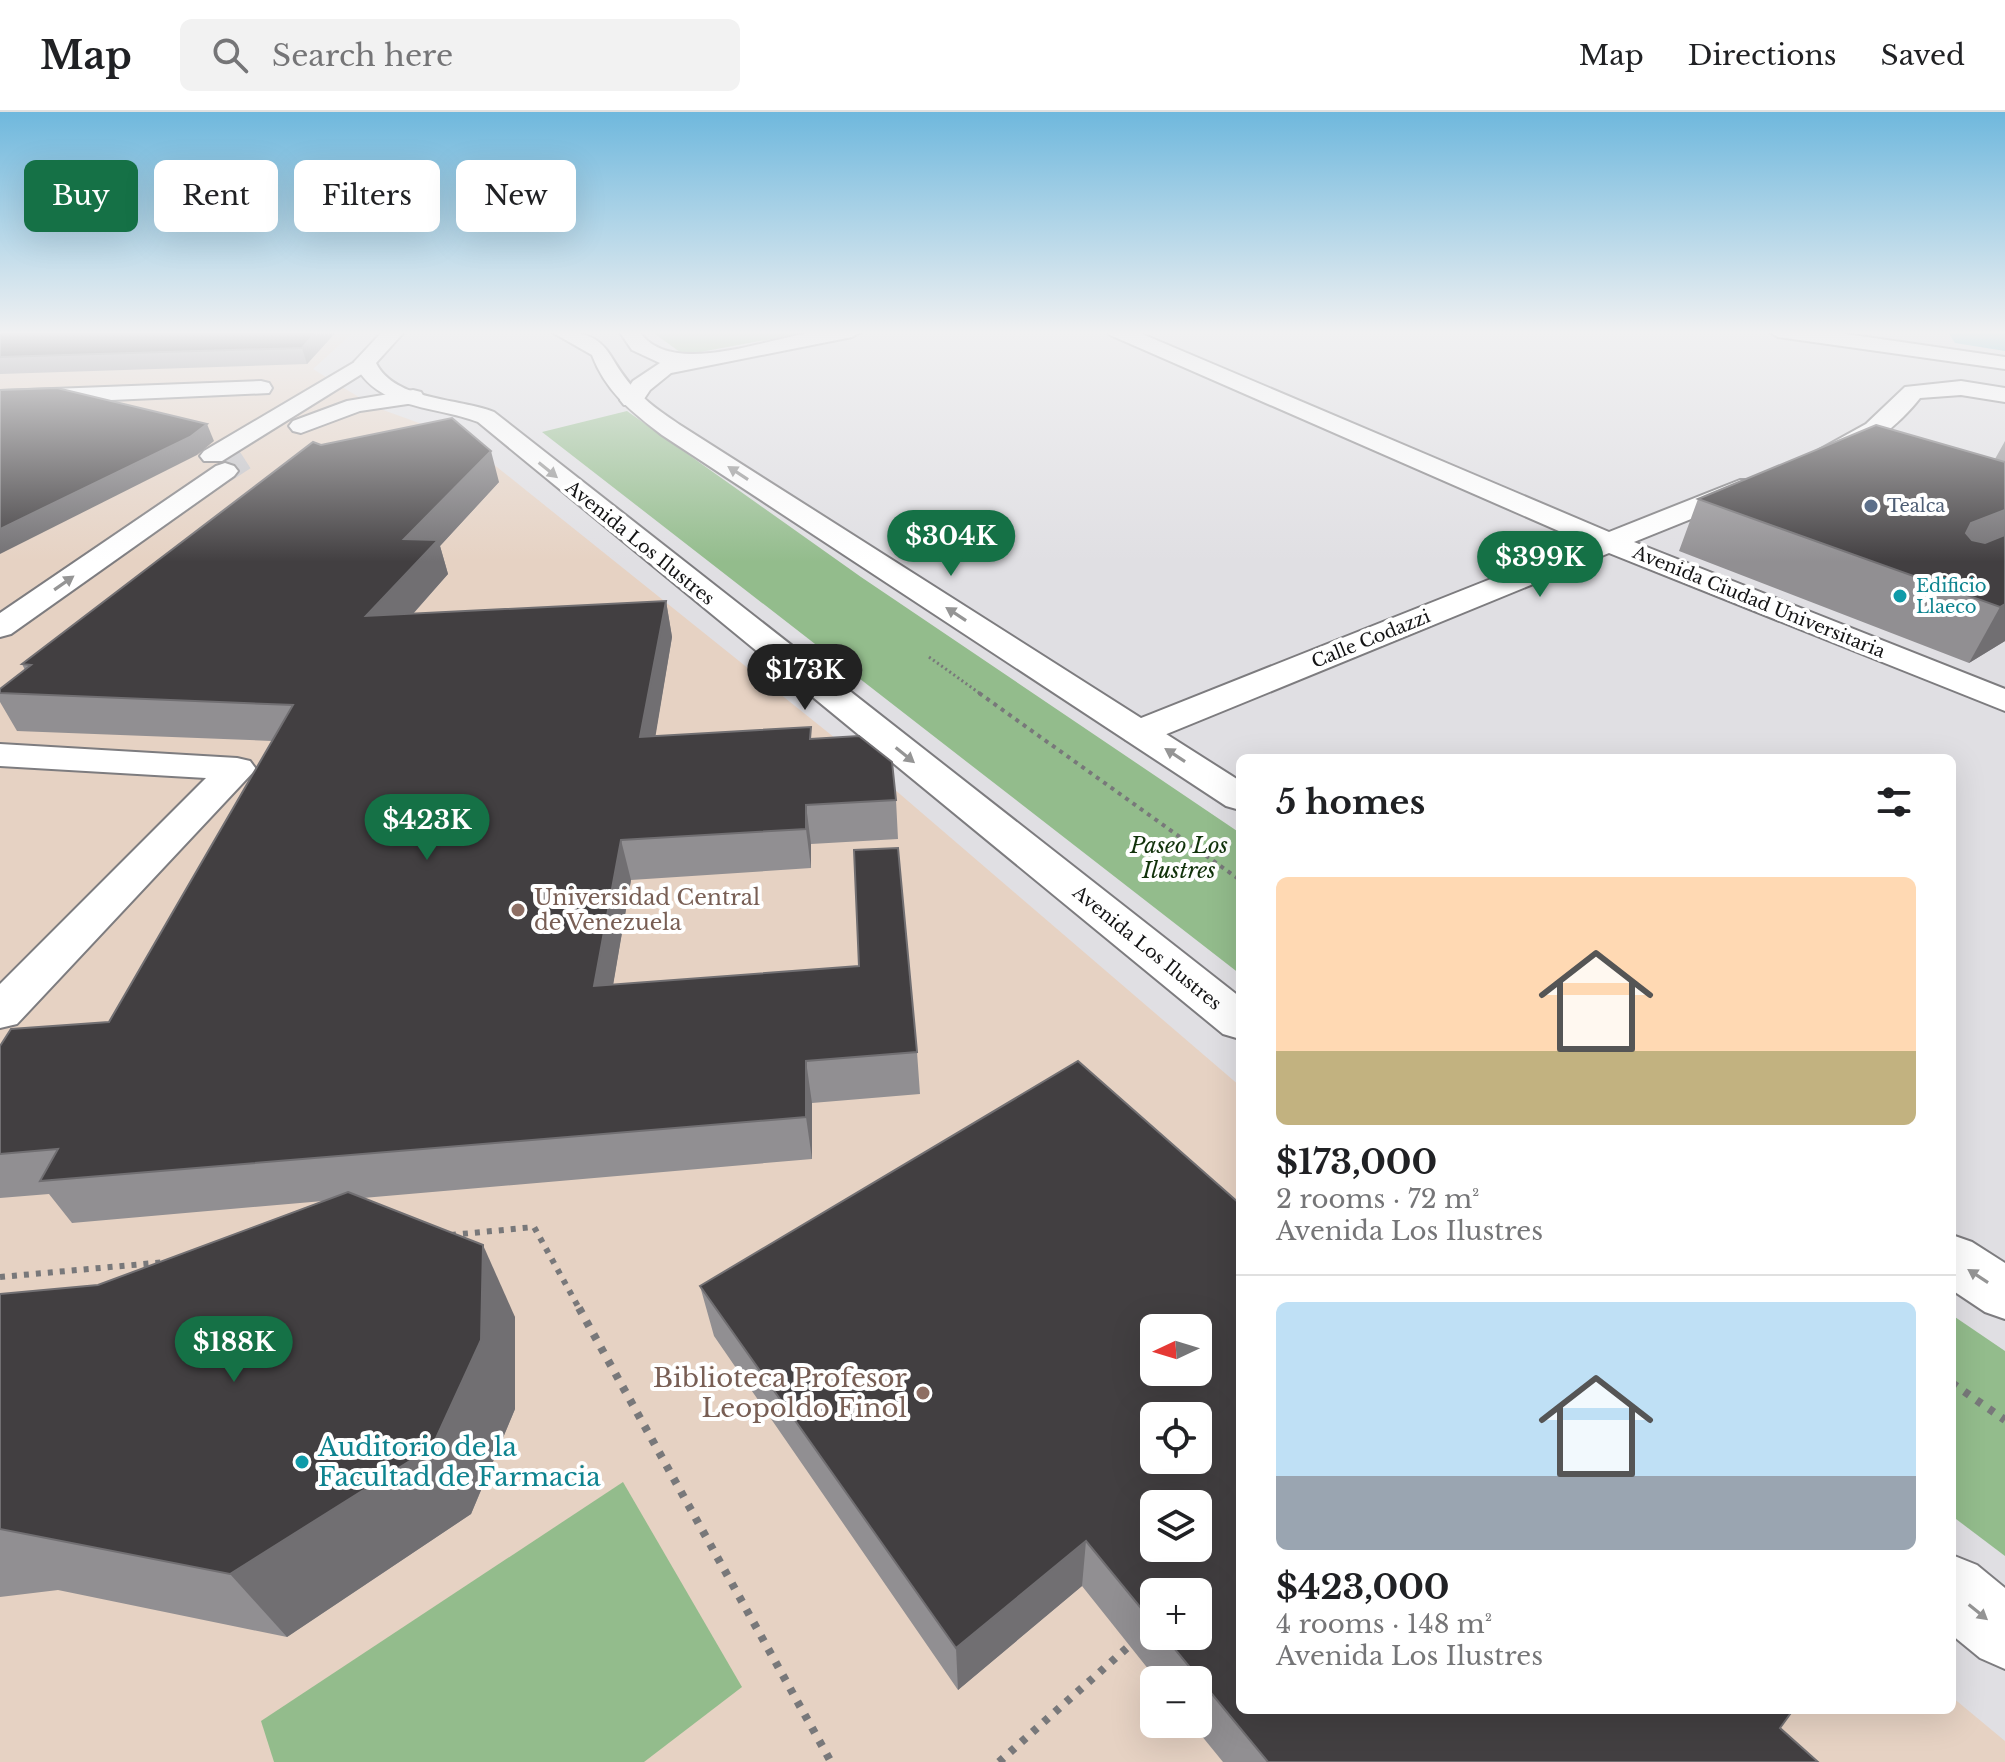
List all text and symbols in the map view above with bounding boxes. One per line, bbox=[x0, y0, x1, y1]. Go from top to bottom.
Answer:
search box bbox=[180, 19, 740, 91]
text: Map bbox=[40, 32, 132, 79]
icon: search bbox=[208, 33, 252, 77]
text: Search here bbox=[272, 37, 453, 74]
text: Map bbox=[1579, 38, 1644, 73]
text: Directions bbox=[1688, 38, 1837, 73]
text: Saved bbox=[1881, 38, 1965, 73]
chip: Buy bbox=[24, 160, 138, 232]
chip: Rent bbox=[154, 160, 278, 232]
chip: Filters bbox=[294, 160, 440, 232]
chip: New bbox=[456, 160, 576, 232]
one-way arrow bbox=[538, 461, 558, 478]
one-way arrow bbox=[727, 466, 748, 481]
street label: Avenida Los Ilustres bbox=[560, 476, 719, 610]
place label: Tealca bbox=[1887, 495, 1945, 517]
marker: Tealca bbox=[1862, 497, 1880, 515]
pin: $304K bbox=[895, 510, 1007, 578]
text: $304K bbox=[905, 520, 997, 552]
pin: $399K bbox=[1484, 531, 1596, 599]
text: $399K bbox=[1495, 541, 1585, 573]
street label: Avenida Ciudad Universitaria bbox=[1629, 541, 1888, 663]
place label: Edificio Llaeco bbox=[1916, 575, 1987, 618]
one-way arrow bbox=[54, 576, 75, 591]
marker: Edificio Llaeco bbox=[1891, 587, 1909, 605]
street label: Calle Codazzi bbox=[1308, 605, 1434, 673]
one-way arrow bbox=[945, 608, 967, 622]
pin: $173K bbox=[749, 644, 861, 712]
text: $173K bbox=[765, 654, 845, 686]
one-way arrow bbox=[894, 746, 915, 763]
one-way arrow bbox=[1164, 748, 1185, 763]
icon: filters bbox=[1872, 780, 1916, 824]
text: 5 homes bbox=[1276, 781, 1425, 823]
pin: $423K bbox=[371, 794, 483, 862]
text: $423K bbox=[383, 804, 471, 836]
park label: Paseo Los Ilustres bbox=[1129, 832, 1228, 884]
street label: Avenida Los Ilustres bbox=[1067, 881, 1226, 1015]
place label: Universidad Central de Venezuela bbox=[534, 884, 760, 936]
marker: Universidad Central de Venezuela bbox=[509, 901, 527, 919]
icon: home bbox=[1524, 929, 1668, 1073]
text: $173,000 bbox=[1276, 1141, 1437, 1183]
text: 2 rooms · 72 m² bbox=[1276, 1183, 1479, 1215]
text: Avenida Los Ilustres bbox=[1276, 1215, 1543, 1247]
one-way arrow bbox=[1968, 1269, 1989, 1284]
north arrow bbox=[1140, 1314, 1212, 1386]
map controls bbox=[1140, 1314, 1212, 1738]
pin: $188K bbox=[178, 1316, 290, 1384]
text: $188K bbox=[193, 1326, 275, 1358]
icon: home bbox=[1524, 1354, 1668, 1498]
place label: Biblioteca Profesor Leopoldo Finol bbox=[653, 1362, 908, 1424]
marker: Biblioteca Profesor Leopoldo Finol bbox=[914, 1384, 932, 1402]
button: locate bbox=[1140, 1402, 1212, 1474]
place label: Auditorio de la Facultad de Farmacia bbox=[317, 1431, 601, 1493]
marker: Auditorio de la Facultad de Farmacia bbox=[293, 1453, 311, 1471]
button: layers bbox=[1140, 1490, 1212, 1562]
text: $423,000 bbox=[1276, 1566, 1450, 1608]
button: + bbox=[1140, 1578, 1212, 1650]
one-way arrow bbox=[1968, 1603, 1989, 1620]
text: 4 rooms · 148 m² bbox=[1276, 1608, 1492, 1640]
text: Avenida Los Ilustres bbox=[1276, 1640, 1543, 1672]
button: − bbox=[1140, 1666, 1212, 1738]

